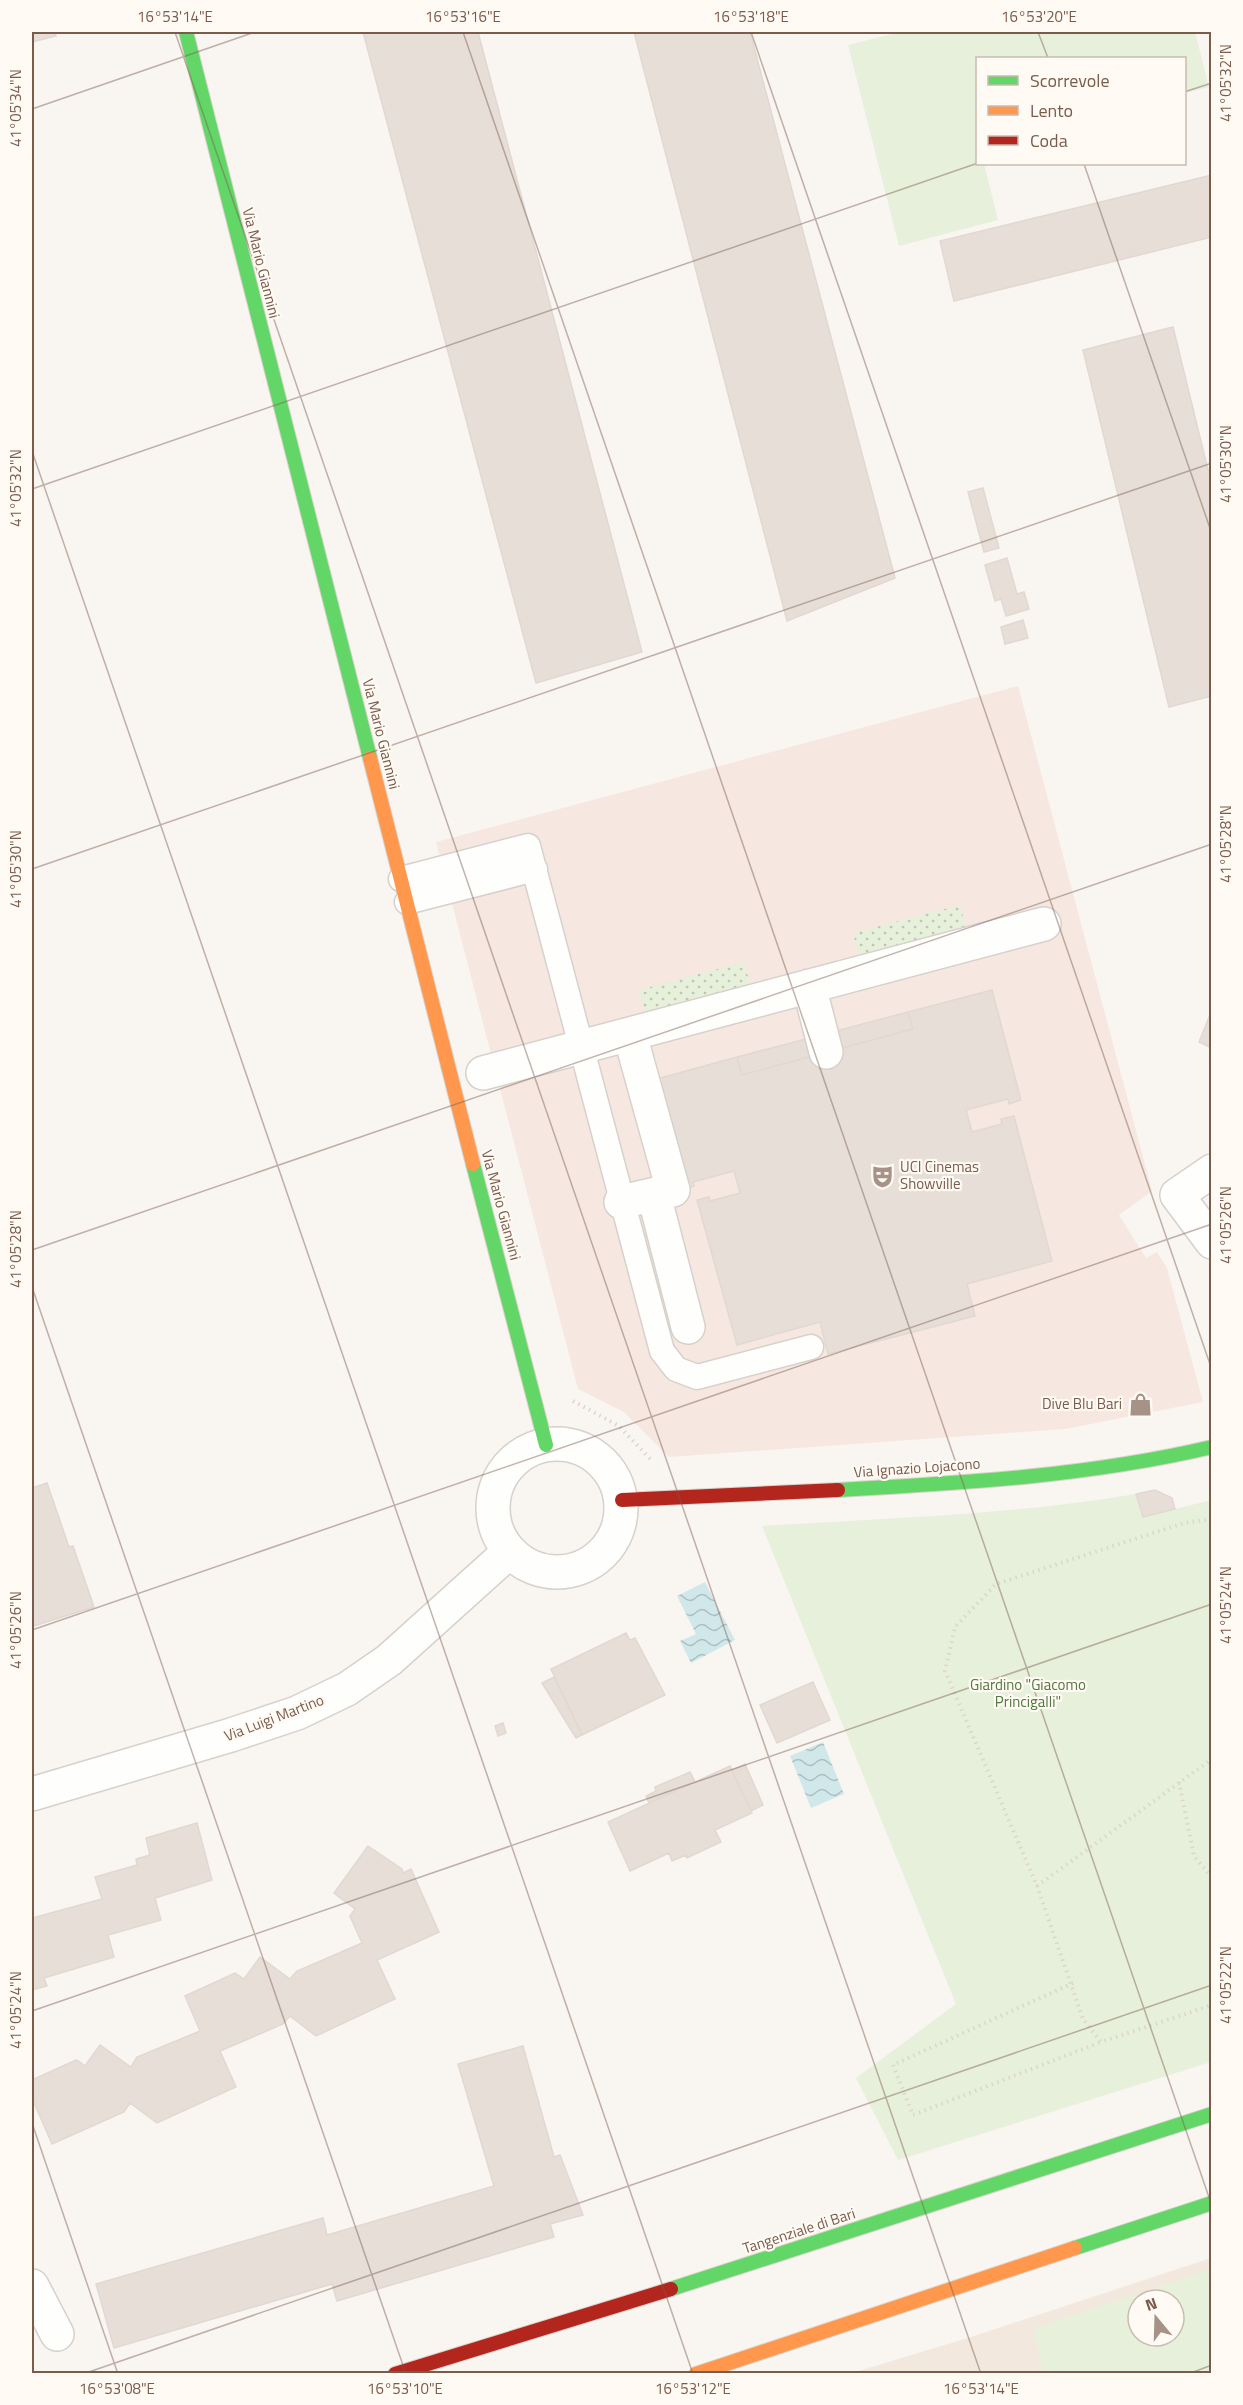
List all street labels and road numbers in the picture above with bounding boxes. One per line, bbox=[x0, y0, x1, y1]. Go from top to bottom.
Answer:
street label: Via Mario Giannini bbox=[237, 205, 286, 321]
street label: Via Mario Giannini bbox=[357, 676, 406, 792]
street label: Via Mario Giannini bbox=[476, 1147, 527, 1263]
street label: Via Ignazio Lojacono bbox=[853, 1452, 981, 1483]
street label: Via Luigi Martino bbox=[221, 1688, 327, 1747]
street label: Tangenziale di Bari bbox=[740, 2201, 858, 2260]

